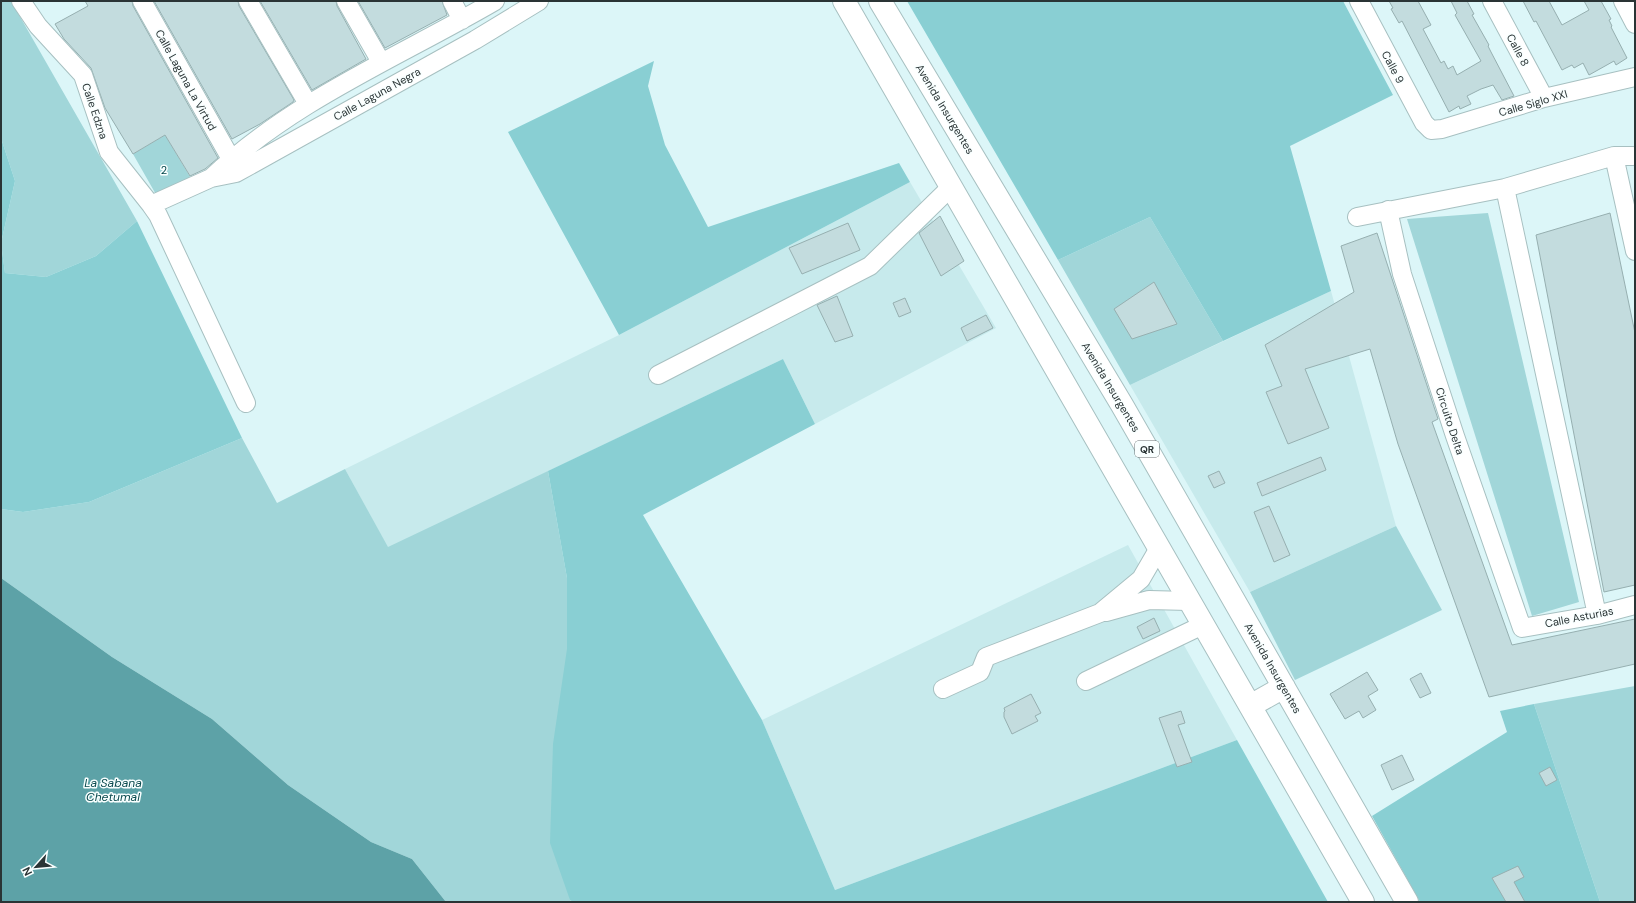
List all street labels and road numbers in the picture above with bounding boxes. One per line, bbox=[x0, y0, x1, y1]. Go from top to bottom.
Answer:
street label: Calle Laguna La Virtud bbox=[152, 27, 220, 133]
street label: Calle 8 bbox=[1504, 31, 1532, 69]
street label: Calle 9 bbox=[1379, 48, 1407, 86]
street label: Avenida Insurgentes bbox=[913, 62, 977, 156]
street label: Calle Laguna Negra bbox=[331, 64, 423, 124]
street label: Calle Edzna bbox=[79, 81, 111, 141]
street label: Calle Siglo XXI bbox=[1497, 87, 1569, 119]
street label: Avenida Insurgentes bbox=[1079, 340, 1143, 434]
street label: Circuito Delta bbox=[1433, 386, 1467, 456]
road number: QR bbox=[1135, 441, 1159, 457]
street label: Calle Asturias bbox=[1544, 604, 1614, 630]
street label: Avenida Insurgentes bbox=[1241, 620, 1305, 716]

